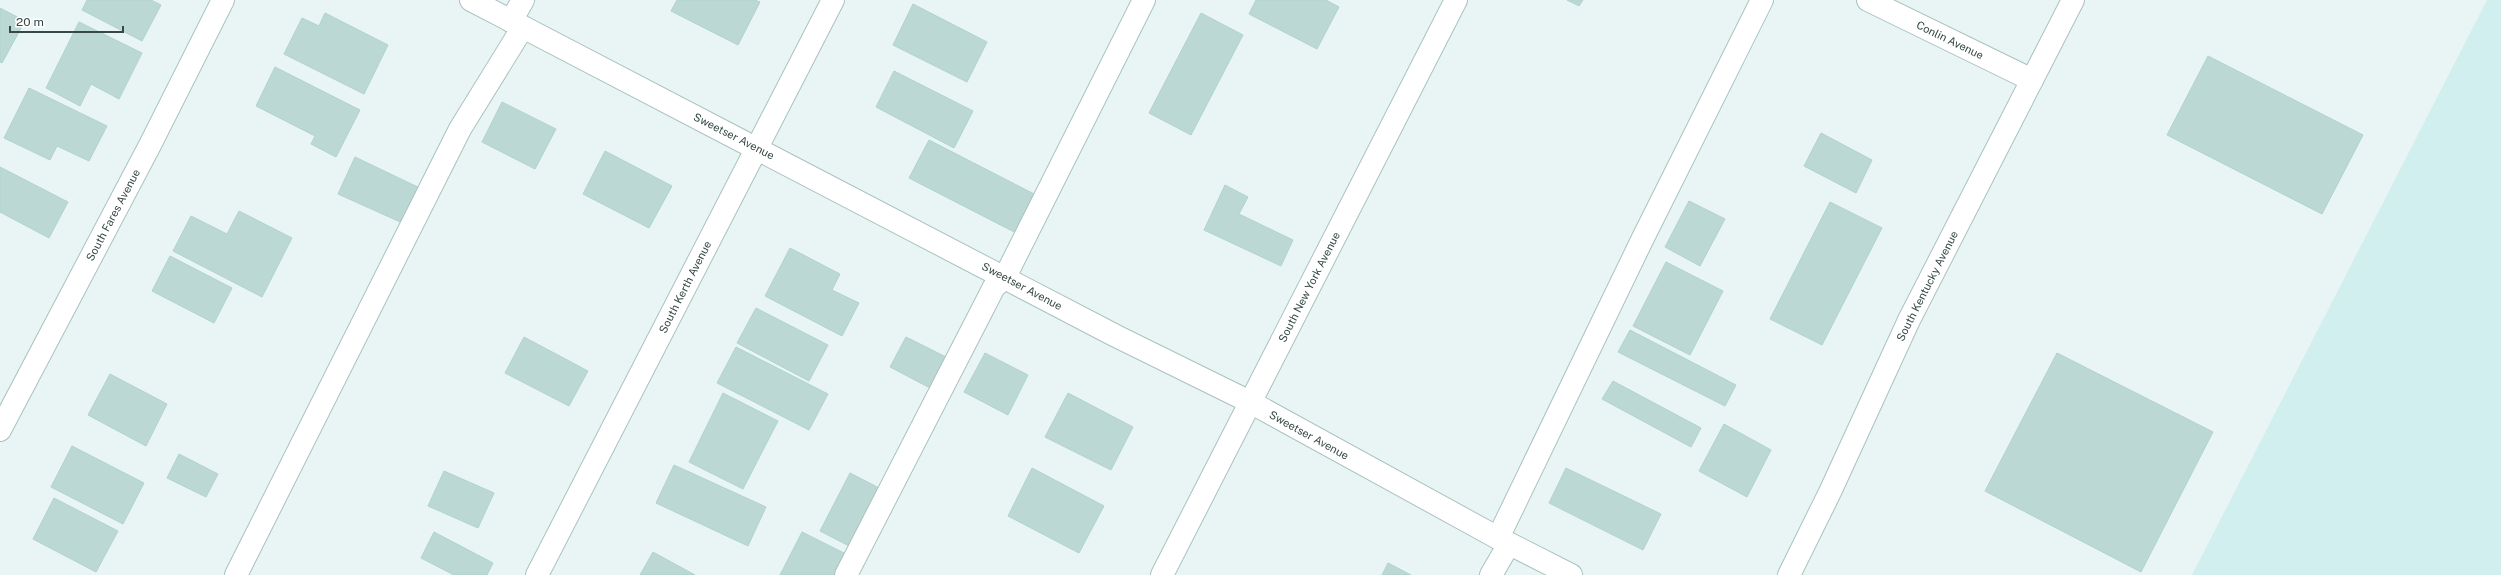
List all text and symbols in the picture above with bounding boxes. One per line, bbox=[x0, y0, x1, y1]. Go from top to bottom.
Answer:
scale bar bbox=[10, 8, 123, 34]
text: 20 m bbox=[16, 15, 44, 29]
street label: Conlin Avenue bbox=[1915, 19, 1985, 61]
street label: Sweetser Avenue bbox=[692, 110, 776, 162]
street label: South Fares Avenue bbox=[84, 167, 142, 263]
street label: South Kentucky Avenue bbox=[1894, 229, 1960, 343]
street label: South New York Avenue bbox=[1276, 230, 1342, 344]
street label: South Kerth Avenue bbox=[657, 239, 713, 335]
street label: Sweetser Avenue bbox=[980, 260, 1064, 312]
street label: Sweetser Avenue bbox=[1267, 408, 1351, 462]

